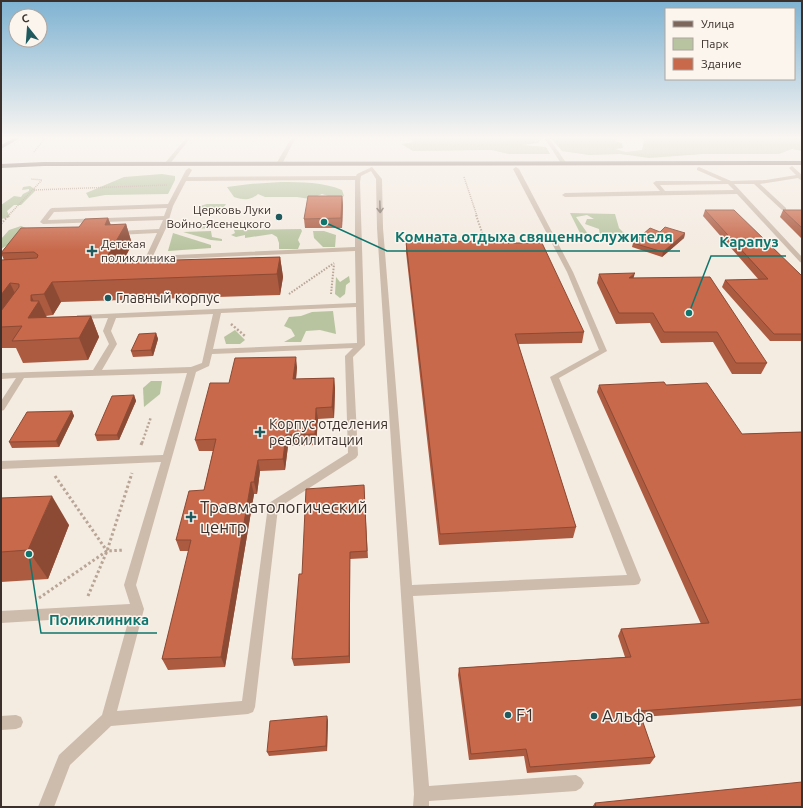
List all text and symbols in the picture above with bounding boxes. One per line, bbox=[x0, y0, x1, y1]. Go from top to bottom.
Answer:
north arrow bbox=[8, 8, 48, 48]
legend bbox=[665, 8, 795, 80]
text: С bbox=[20, 12, 30, 25]
text: Улица bbox=[701, 17, 734, 30]
text: Парк bbox=[701, 37, 729, 50]
text: Здание bbox=[701, 57, 742, 70]
one-way arrow bbox=[376, 200, 384, 213]
place label: Церковь Луки Войно-Ясенецкого bbox=[166, 203, 271, 230]
marker: Церковь Луки Войно-Ясенецкого bbox=[274, 212, 284, 222]
callout: Комната отдыха священнослужителя bbox=[387, 224, 680, 251]
text: Комната отдыха священнослужителя bbox=[395, 228, 673, 245]
callout: Карапуз bbox=[711, 229, 786, 256]
text: Карапуз bbox=[719, 233, 779, 250]
place label: Детская поликлиника bbox=[101, 237, 176, 264]
marker: Детская поликлиника bbox=[86, 245, 98, 257]
place label: Главный корпус bbox=[116, 290, 220, 306]
marker: Главный корпус bbox=[103, 293, 113, 303]
place label: Корпус отделения реабилитации bbox=[269, 416, 388, 448]
marker: Корпус отделения реабилитации bbox=[254, 426, 266, 438]
place label: Травматологический центр bbox=[200, 497, 368, 536]
marker: Травматологический центр bbox=[185, 511, 197, 523]
callout: Поликлиника bbox=[41, 606, 157, 633]
text: Поликлиника bbox=[49, 611, 149, 628]
place label: F1 bbox=[516, 705, 535, 724]
place label: Альфа bbox=[602, 706, 654, 725]
marker: F1 bbox=[503, 710, 513, 720]
marker: Альфа bbox=[589, 711, 599, 721]

